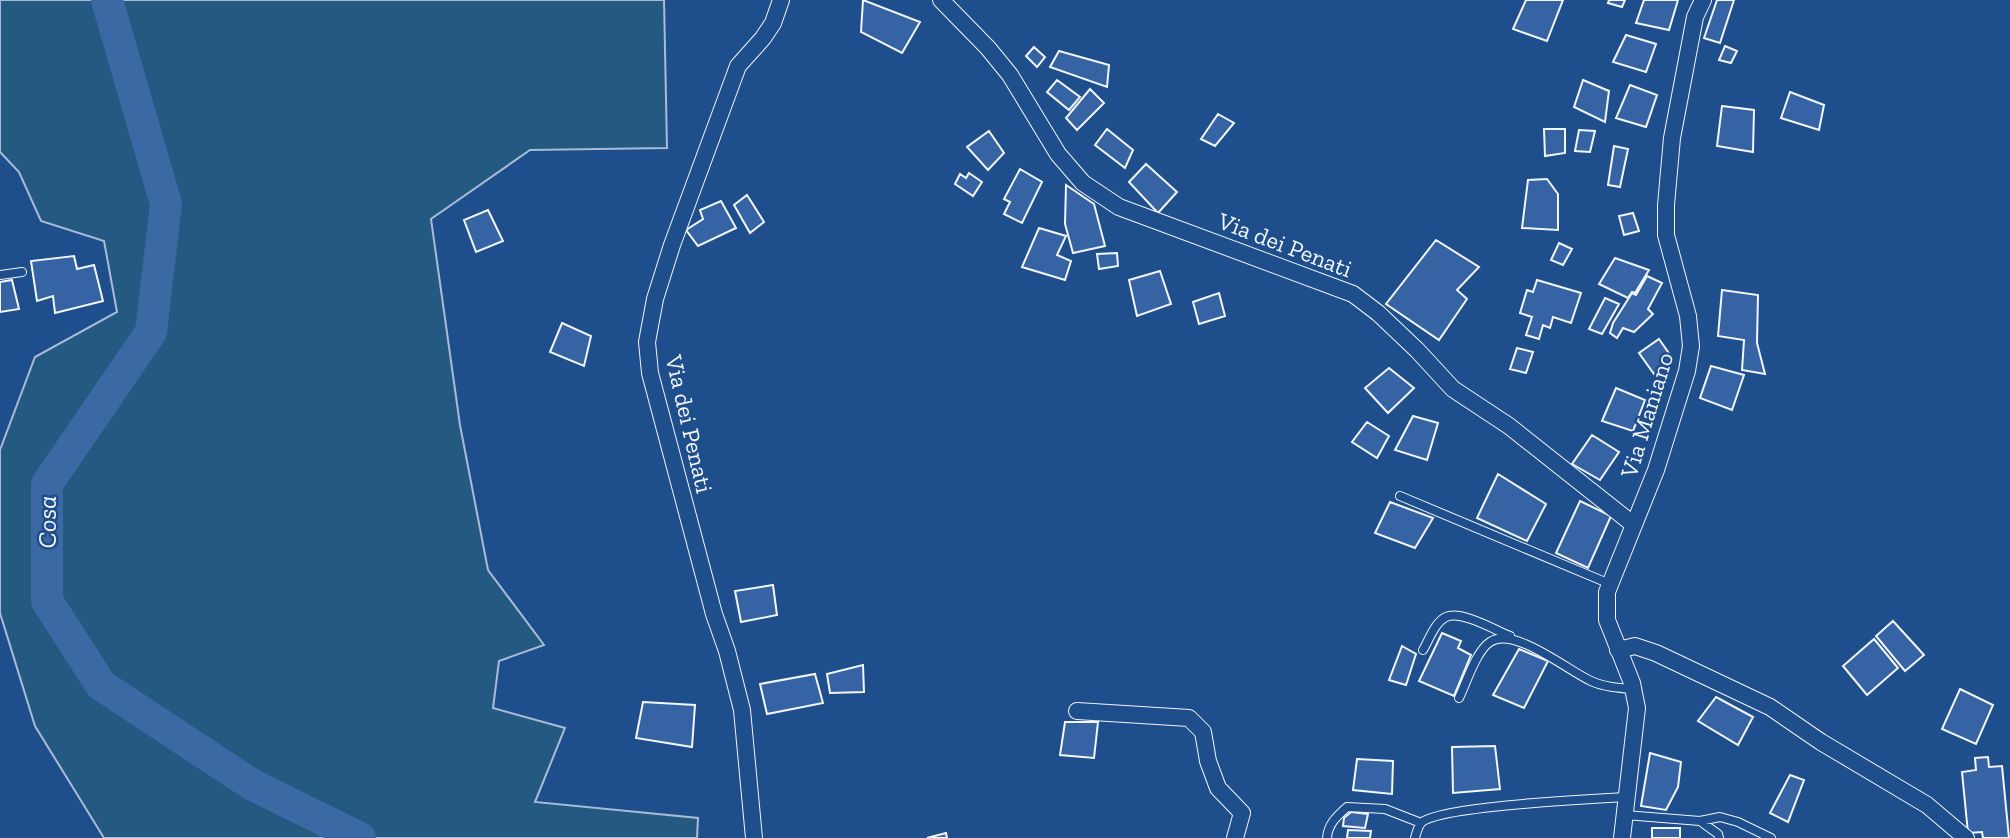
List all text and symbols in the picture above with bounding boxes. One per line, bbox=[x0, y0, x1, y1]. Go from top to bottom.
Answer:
street label: Via dei Penati bbox=[1213, 205, 1356, 283]
street label: Via Maniano bbox=[1613, 349, 1679, 482]
street label: Via dei Penati bbox=[659, 351, 720, 496]
water label: Cosa bbox=[31, 496, 63, 548]

